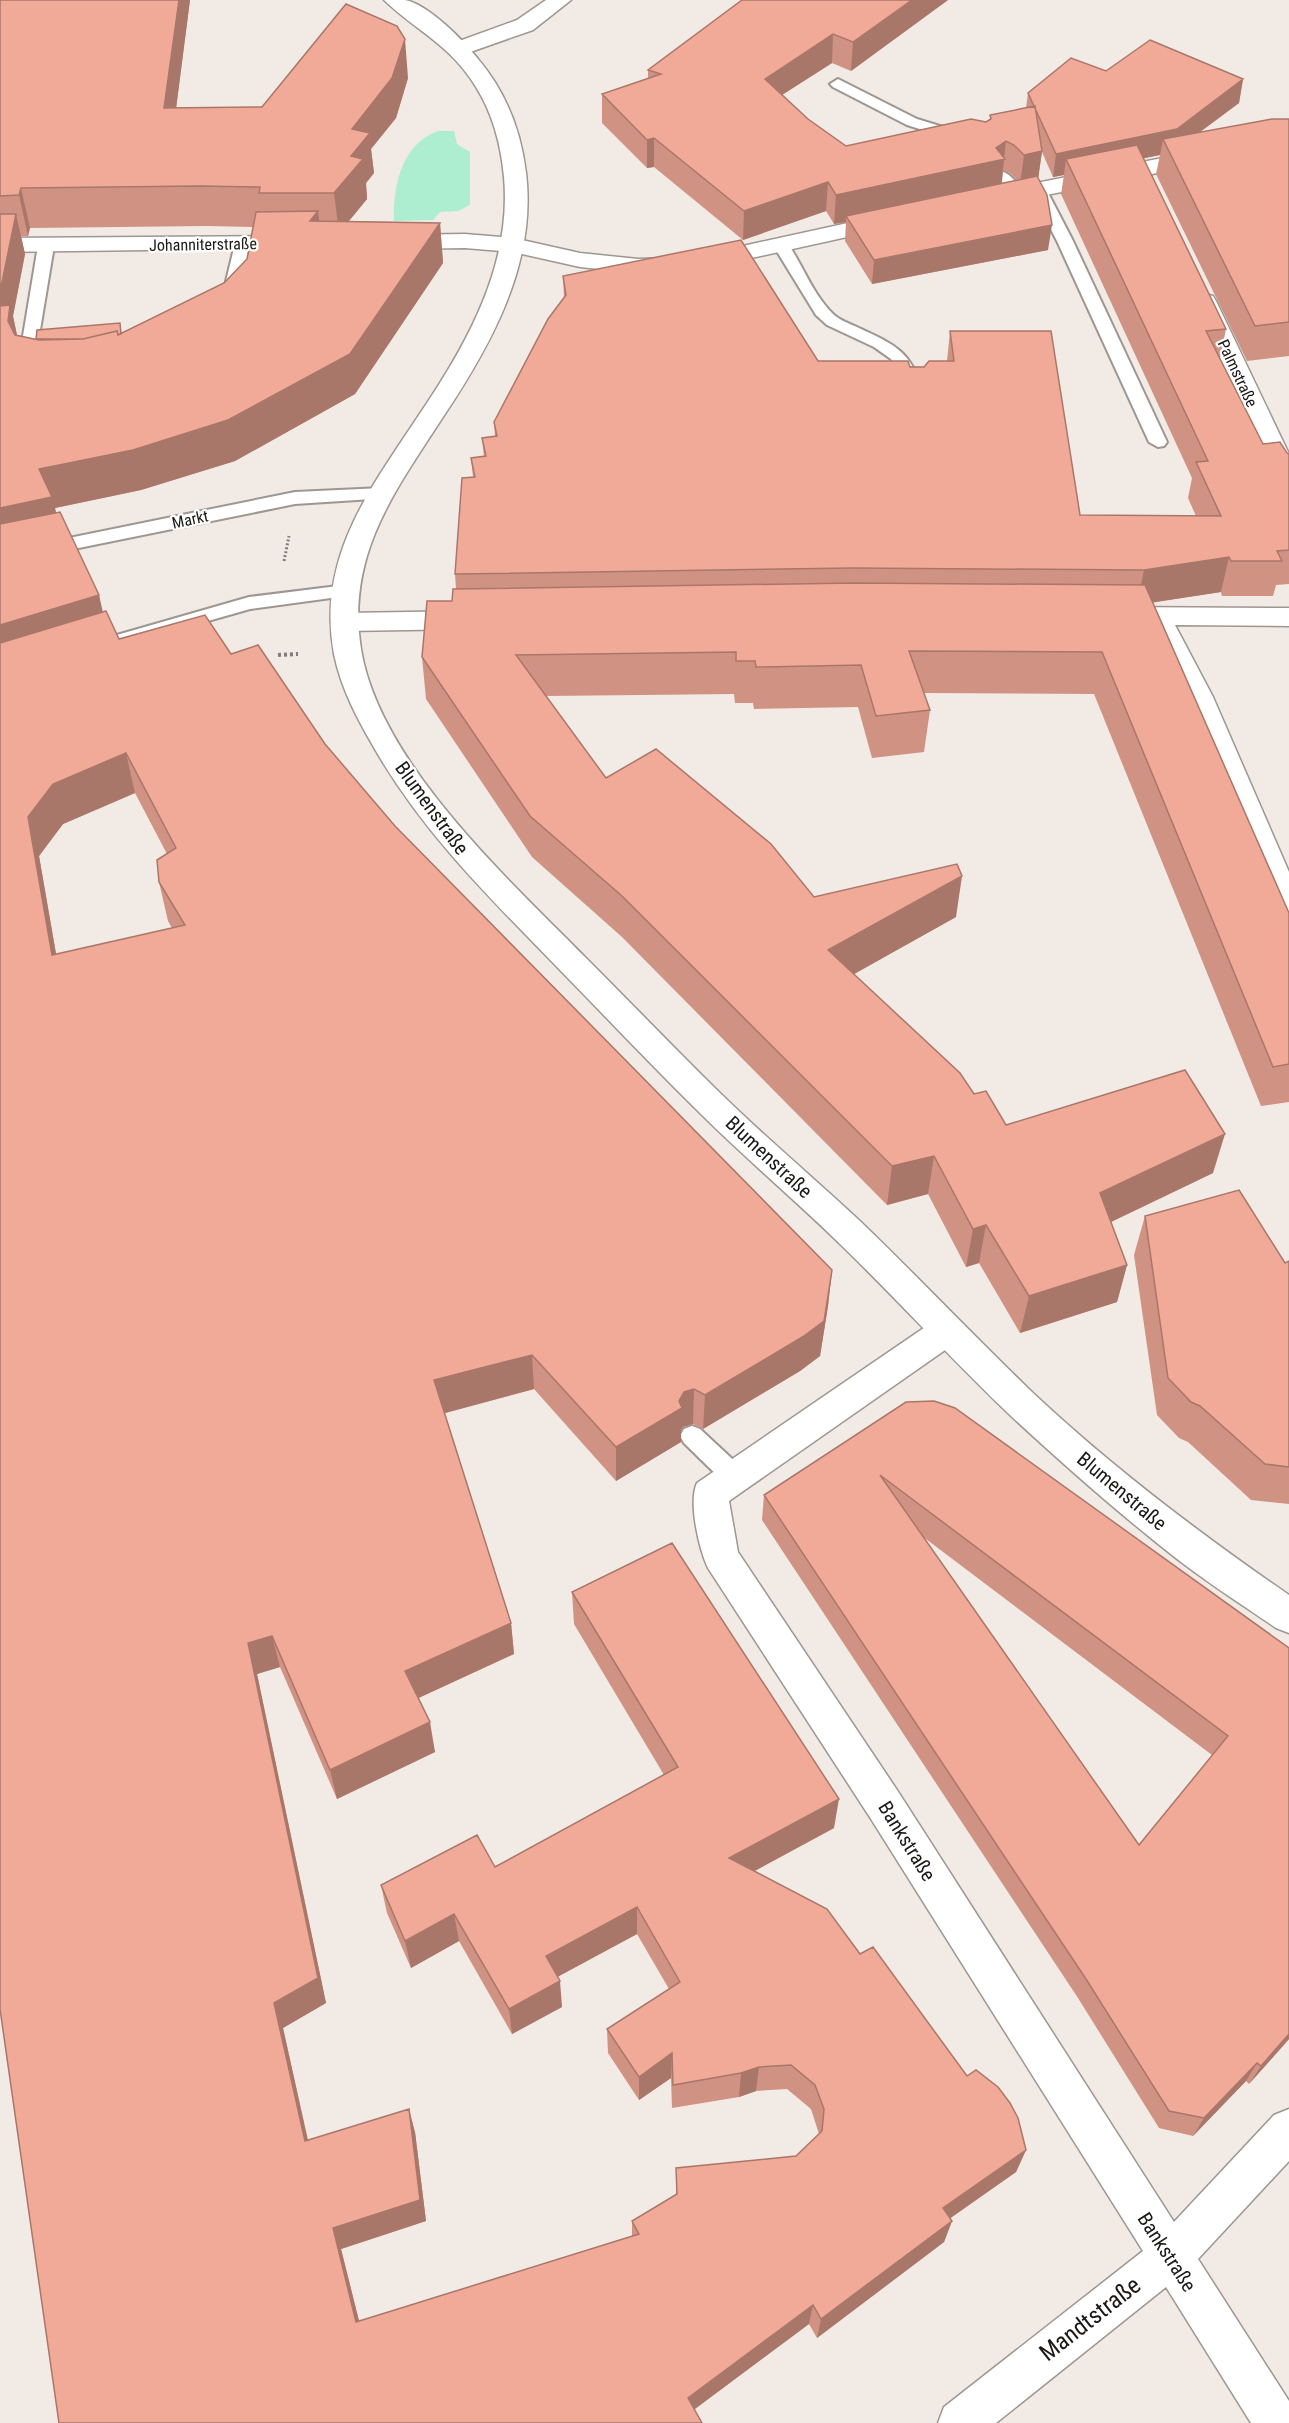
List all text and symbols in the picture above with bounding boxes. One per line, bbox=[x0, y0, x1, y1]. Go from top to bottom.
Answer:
street label: Johanniterstraße bbox=[149, 234, 257, 255]
street label: Palmstraße bbox=[1214, 336, 1261, 410]
street label: Markt bbox=[170, 506, 210, 533]
street label: Blumenstraße bbox=[390, 757, 474, 859]
street label: Blumenstraße bbox=[721, 1111, 817, 1203]
street label: Blumenstraße bbox=[1072, 1447, 1172, 1535]
street label: Bankstraße bbox=[873, 1797, 941, 1885]
street label: Bankstraße bbox=[1133, 2208, 1201, 2296]
street label: Mandtstraße bbox=[1034, 2271, 1146, 2367]

